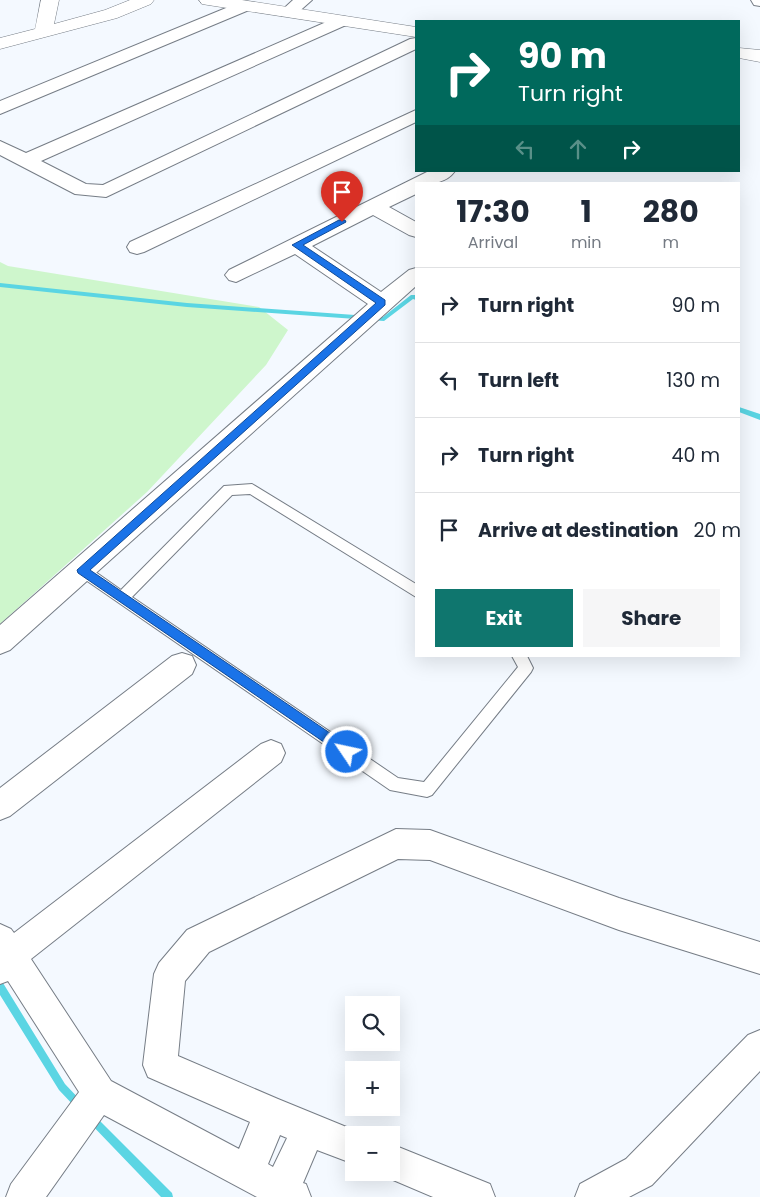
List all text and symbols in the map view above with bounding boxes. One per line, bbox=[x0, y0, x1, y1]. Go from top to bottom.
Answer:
text: 90 m bbox=[518, 31, 607, 80]
icon: right bbox=[435, 40, 500, 105]
text: Turn right bbox=[518, 78, 623, 109]
icon: left bbox=[511, 135, 539, 163]
icon: ahead bbox=[564, 135, 592, 163]
icon: right bbox=[617, 135, 645, 163]
pin bbox=[321, 171, 363, 222]
icon: arrive bbox=[328, 178, 356, 206]
text: 17:30 bbox=[456, 190, 530, 233]
text: 1 bbox=[581, 190, 592, 233]
text: 280 bbox=[643, 190, 699, 233]
text: Arrival bbox=[468, 231, 518, 254]
text: min bbox=[571, 231, 602, 254]
text: m bbox=[663, 231, 679, 254]
icon: right bbox=[435, 291, 463, 319]
text: Turn right bbox=[478, 292, 574, 319]
text: 90 m bbox=[671, 292, 720, 319]
icon: left bbox=[435, 366, 463, 394]
text: Turn left bbox=[478, 367, 559, 394]
text: 130 m bbox=[666, 367, 720, 394]
icon: right bbox=[435, 441, 463, 469]
text: Turn right bbox=[478, 442, 574, 469]
text: 40 m bbox=[671, 442, 720, 469]
icon: arrive bbox=[435, 516, 463, 544]
text: Arrive at destination bbox=[478, 517, 679, 544]
text: 20 m bbox=[694, 517, 741, 544]
button: Exit bbox=[435, 589, 573, 647]
button: Share bbox=[583, 589, 720, 647]
position arrow bbox=[320, 725, 372, 777]
map controls bbox=[345, 996, 400, 1181]
button: search bbox=[345, 996, 400, 1051]
button: + bbox=[345, 1061, 400, 1116]
button: − bbox=[345, 1126, 400, 1181]

